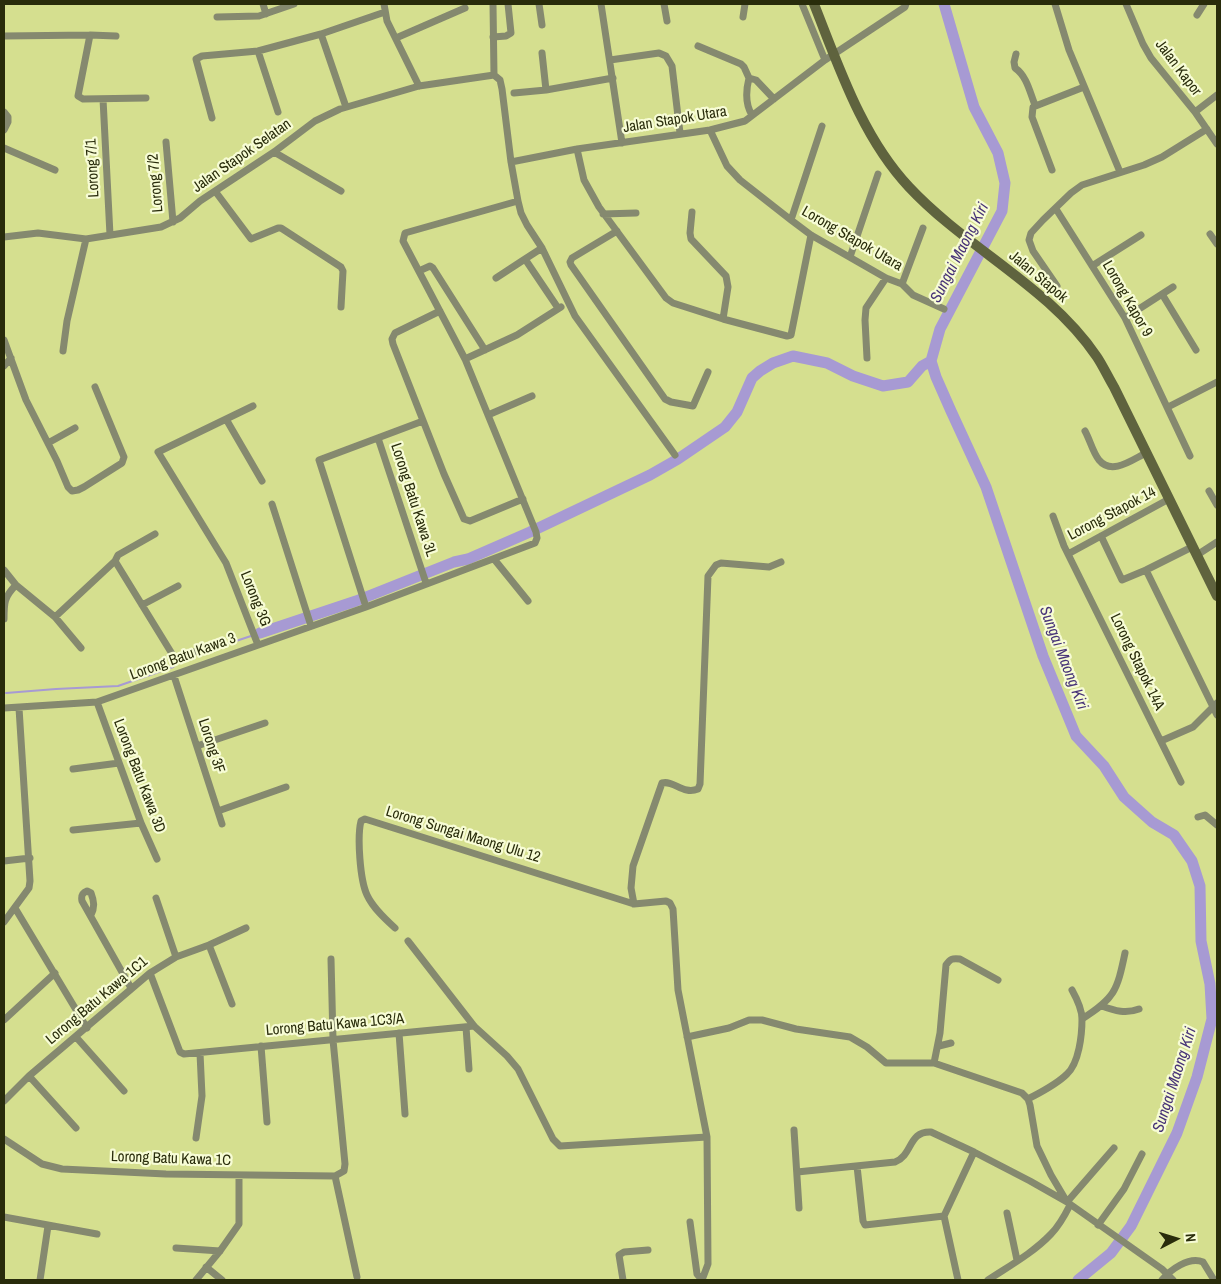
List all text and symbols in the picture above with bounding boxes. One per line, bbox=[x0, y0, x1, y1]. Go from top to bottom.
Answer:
street label: Jalan Kapor bbox=[1151, 36, 1205, 100]
street label: Jalan Stapok Utara bbox=[622, 103, 728, 137]
street label: Jalan Stapok Selatan bbox=[189, 115, 295, 197]
street label: Lorong 7/1 bbox=[82, 138, 104, 198]
street label: Lorong 7/2 bbox=[144, 153, 168, 213]
water label: Sungai Maong Kiri bbox=[927, 200, 993, 306]
street label: Lorong Stapok Utara bbox=[798, 203, 906, 275]
street label: Jalan Stapok bbox=[1005, 247, 1071, 307]
street label: Lorong Kapor 9 bbox=[1098, 258, 1156, 340]
street label: Lorong Batu Kawa 3L bbox=[386, 441, 440, 559]
street label: Lorong Stapok 14 bbox=[1065, 483, 1159, 545]
street label: Lorong 3G bbox=[236, 569, 274, 629]
water label: Sungai Maong Kiri bbox=[1034, 603, 1092, 713]
street label: Lorong Stapok 14A bbox=[1106, 611, 1168, 713]
street label: Lorong Batu Kawa 3 bbox=[128, 629, 238, 685]
street label: Lorong Batu Kawa 3D bbox=[109, 717, 169, 835]
street label: Lorong 3F bbox=[194, 717, 228, 775]
street label: Lorong Sungai Maong Ulu 12 bbox=[384, 803, 542, 867]
street label: Lorong Batu Kawa 1C1 bbox=[43, 953, 151, 1049]
street label: Lorong Batu Kawa 1C3/A bbox=[265, 1010, 405, 1040]
water label: Sungai Maong Kiri bbox=[1149, 1025, 1201, 1135]
street label: Lorong Batu Kawa 1C bbox=[111, 1148, 231, 1170]
north arrow bbox=[1151, 1214, 1201, 1264]
text: N bbox=[1182, 1233, 1200, 1243]

